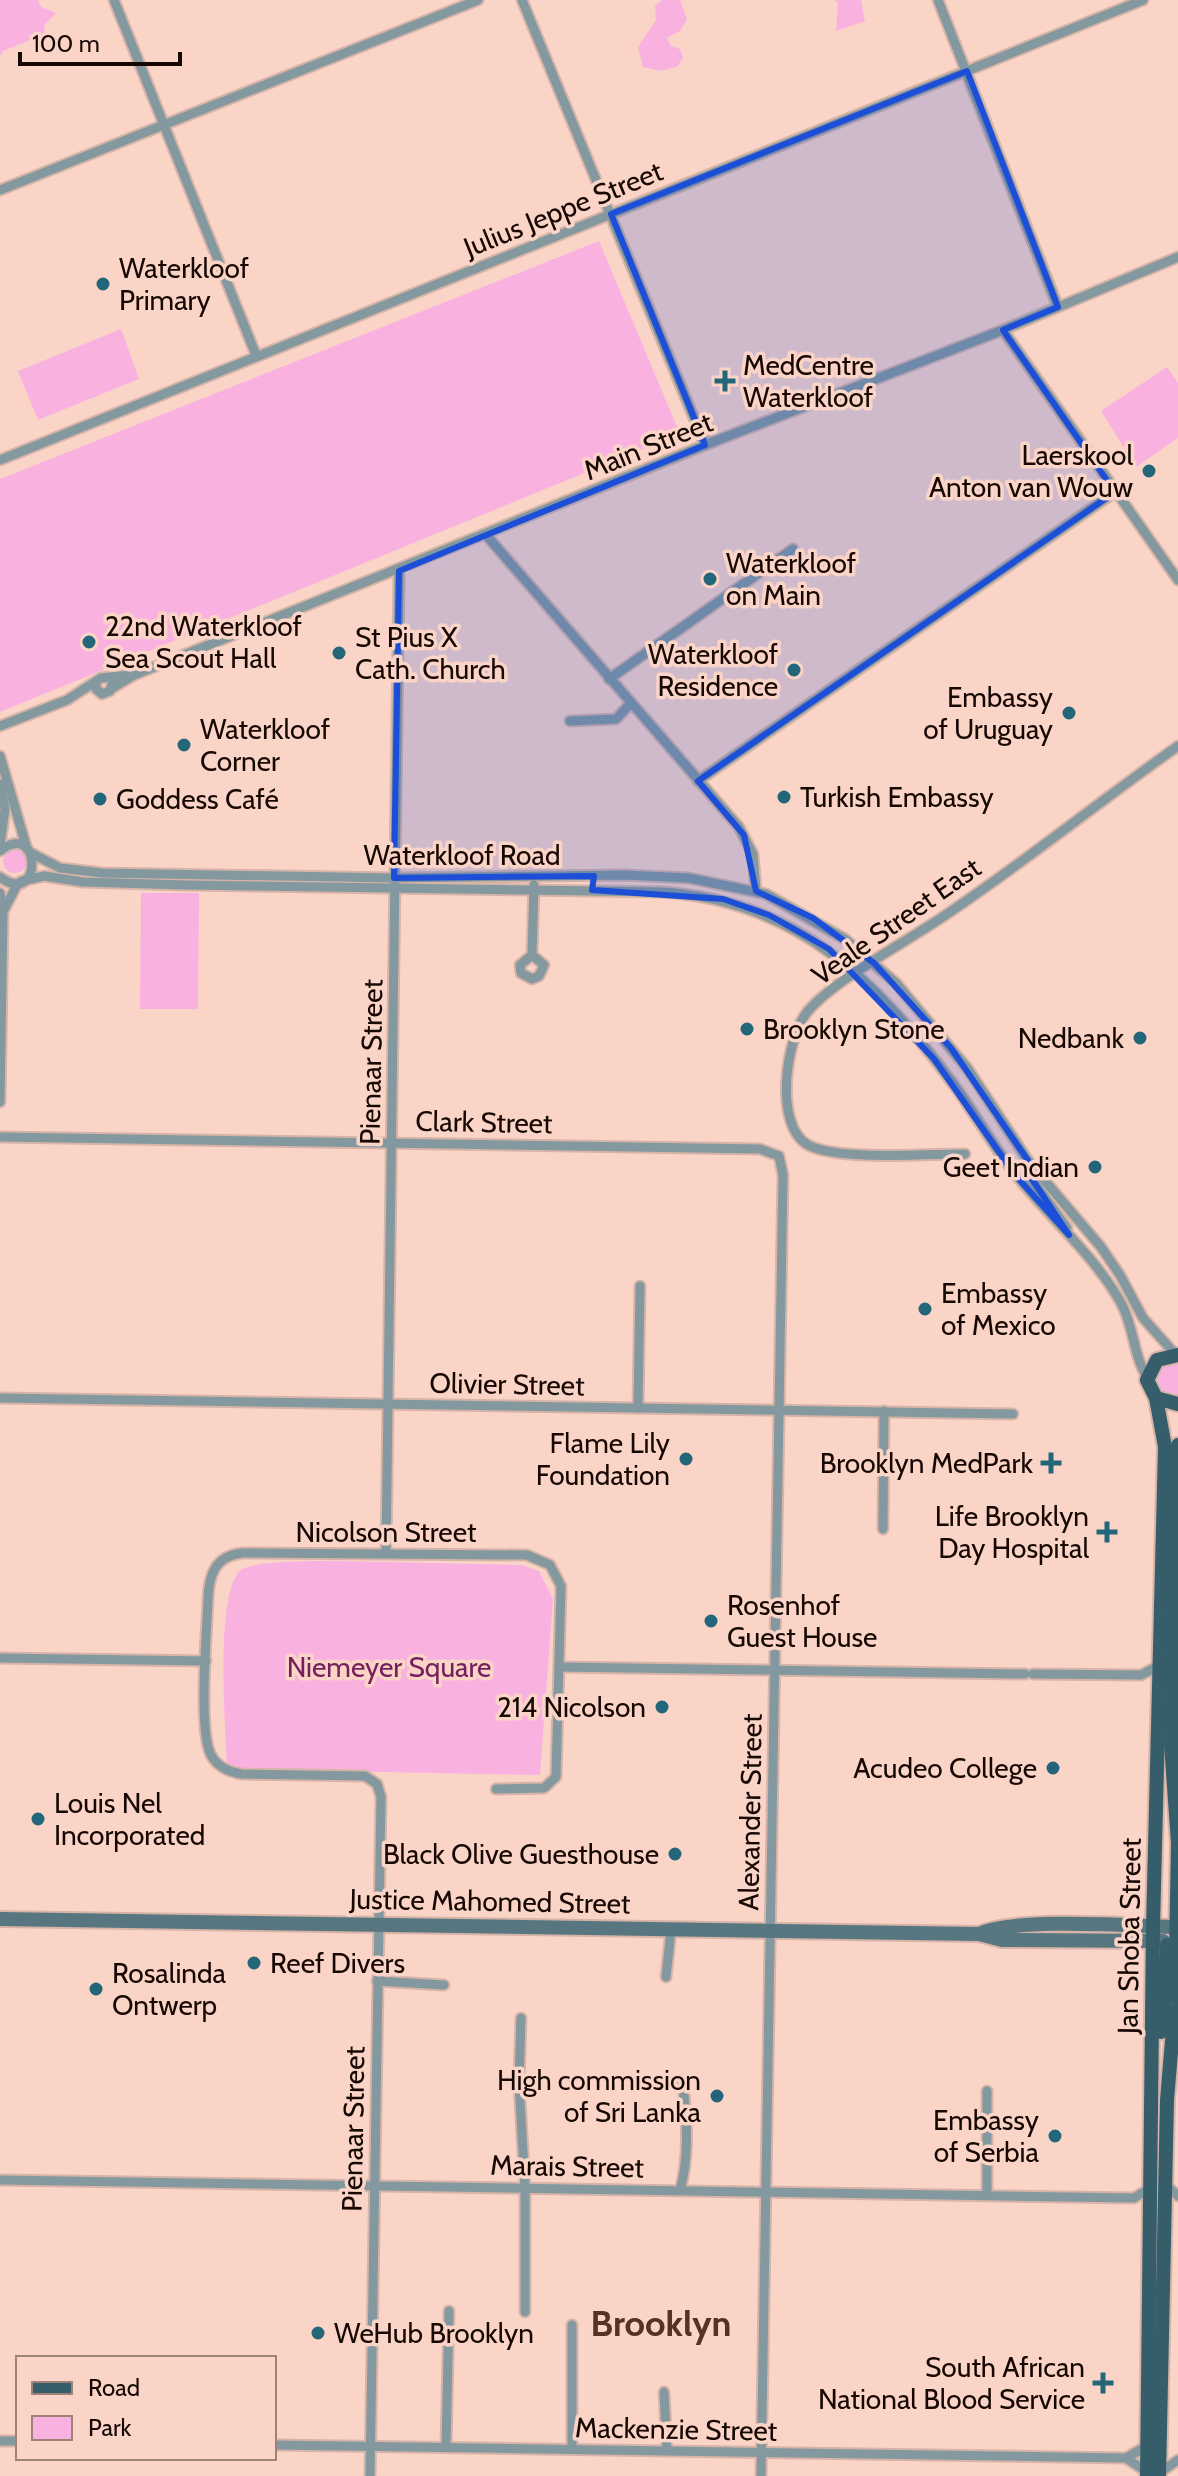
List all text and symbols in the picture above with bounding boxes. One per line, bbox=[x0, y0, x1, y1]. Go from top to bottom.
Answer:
scale bar bbox=[20, 16, 180, 66]
text: 100 m bbox=[32, 29, 100, 58]
street label: Julius Jeppe Street bbox=[458, 154, 667, 265]
place label: Waterkloof Primary bbox=[119, 251, 249, 317]
marker: Waterkloof Primary bbox=[94, 275, 112, 293]
place label: MedCentre Waterkloof bbox=[743, 348, 874, 414]
marker: MedCentre Waterkloof bbox=[714, 370, 736, 392]
street label: Main Street bbox=[579, 405, 717, 487]
place label: Laerskool Anton van Wouw bbox=[929, 438, 1133, 504]
marker: Laerskool Anton van Wouw bbox=[1140, 462, 1158, 480]
place label: Waterkloof on Main bbox=[726, 546, 856, 612]
marker: Waterkloof on Main bbox=[701, 570, 719, 588]
place label: 22nd Waterkloof Sea Scout Hall bbox=[105, 609, 302, 675]
place label: St Pius X Cath. Church bbox=[355, 620, 506, 686]
marker: 22nd Waterkloof Sea Scout Hall bbox=[80, 633, 98, 651]
place label: Waterkloof Residence bbox=[648, 637, 778, 703]
marker: St Pius X Cath. Church bbox=[330, 644, 348, 662]
marker: Waterkloof Residence bbox=[785, 661, 803, 679]
place label: Embassy of Uruguay bbox=[923, 680, 1053, 746]
marker: Embassy of Uruguay bbox=[1060, 704, 1078, 722]
place label: Waterkloof Corner bbox=[200, 712, 330, 778]
marker: Waterkloof Corner bbox=[175, 736, 193, 754]
place label: Turkish Embassy bbox=[800, 780, 994, 814]
place label: Goddess Café bbox=[116, 782, 279, 816]
marker: Turkish Embassy bbox=[775, 788, 793, 806]
marker: Goddess Café bbox=[91, 790, 109, 808]
street label: Waterkloof Road bbox=[363, 838, 561, 872]
street label: Veale Street East bbox=[805, 850, 987, 992]
street label: Pienaar Street bbox=[353, 979, 389, 1145]
place label: Brooklyn Stone bbox=[763, 1012, 945, 1046]
marker: Brooklyn Stone bbox=[738, 1020, 756, 1038]
place label: Nedbank bbox=[1018, 1021, 1124, 1055]
marker: Nedbank bbox=[1131, 1029, 1149, 1047]
street label: Clark Street bbox=[415, 1104, 553, 1140]
place label: Geet Indian bbox=[943, 1150, 1079, 1184]
marker: Geet Indian bbox=[1086, 1158, 1104, 1176]
place label: Embassy of Mexico bbox=[941, 1276, 1056, 1342]
marker: Embassy of Mexico bbox=[916, 1300, 934, 1318]
street label: Olivier Street bbox=[429, 1366, 585, 1402]
place label: Flame Lily Foundation bbox=[536, 1426, 670, 1492]
place label: Brooklyn MedPark bbox=[820, 1446, 1033, 1480]
marker: Flame Lily Foundation bbox=[677, 1450, 695, 1468]
marker: Brooklyn MedPark bbox=[1040, 1452, 1062, 1474]
place label: Life Brooklyn Day Hospital bbox=[935, 1499, 1089, 1565]
street label: Nicolson Street bbox=[296, 1515, 476, 1549]
marker: Life Brooklyn Day Hospital bbox=[1096, 1521, 1118, 1543]
place label: Rosenhof Guest House bbox=[727, 1588, 877, 1654]
marker: Rosenhof Guest House bbox=[702, 1612, 720, 1630]
park label: Niemeyer Square bbox=[287, 1650, 491, 1684]
place label: 214 Nicolson bbox=[497, 1690, 646, 1724]
marker: 214 Nicolson bbox=[653, 1698, 671, 1716]
street label: Alexander Street bbox=[731, 1713, 769, 1911]
place label: Acudeo College bbox=[853, 1751, 1037, 1785]
marker: Acudeo College bbox=[1044, 1759, 1062, 1777]
place label: Louis Nel Incorporated bbox=[54, 1786, 205, 1852]
marker: Louis Nel Incorporated bbox=[29, 1810, 47, 1828]
place label: Black Olive Guesthouse bbox=[383, 1837, 659, 1871]
street label: Jan Shoba Street bbox=[1110, 1838, 1148, 2035]
marker: Black Olive Guesthouse bbox=[666, 1845, 684, 1863]
street label: Justice Mahomed Street bbox=[348, 1882, 631, 1920]
place label: Reef Divers bbox=[270, 1946, 405, 1980]
marker: Reef Divers bbox=[245, 1954, 263, 1972]
place label: Rosalinda Ontwerp bbox=[112, 1956, 227, 2022]
marker: Rosalinda Ontwerp bbox=[87, 1980, 105, 1998]
street label: Pienaar Street bbox=[335, 2046, 371, 2212]
place label: High commission of Sri Lanka bbox=[497, 2063, 702, 2129]
marker: High commission of Sri Lanka bbox=[708, 2087, 726, 2105]
place label: Embassy of Serbia bbox=[933, 2103, 1040, 2169]
marker: Embassy of Serbia bbox=[1046, 2127, 1064, 2145]
street label: Marais Street bbox=[490, 2148, 644, 2184]
district label: Brooklyn bbox=[591, 2301, 731, 2345]
place label: WeHub Brooklyn bbox=[334, 2316, 534, 2350]
marker: WeHub Brooklyn bbox=[309, 2324, 327, 2342]
place label: South African National Blood Service bbox=[818, 2350, 1085, 2416]
legend bbox=[16, 2356, 276, 2460]
marker: South African National Blood Service bbox=[1092, 2372, 1114, 2394]
text: Road bbox=[88, 2373, 140, 2402]
street label: Mackenzie Street bbox=[575, 2410, 777, 2448]
text: Park bbox=[88, 2413, 131, 2442]

